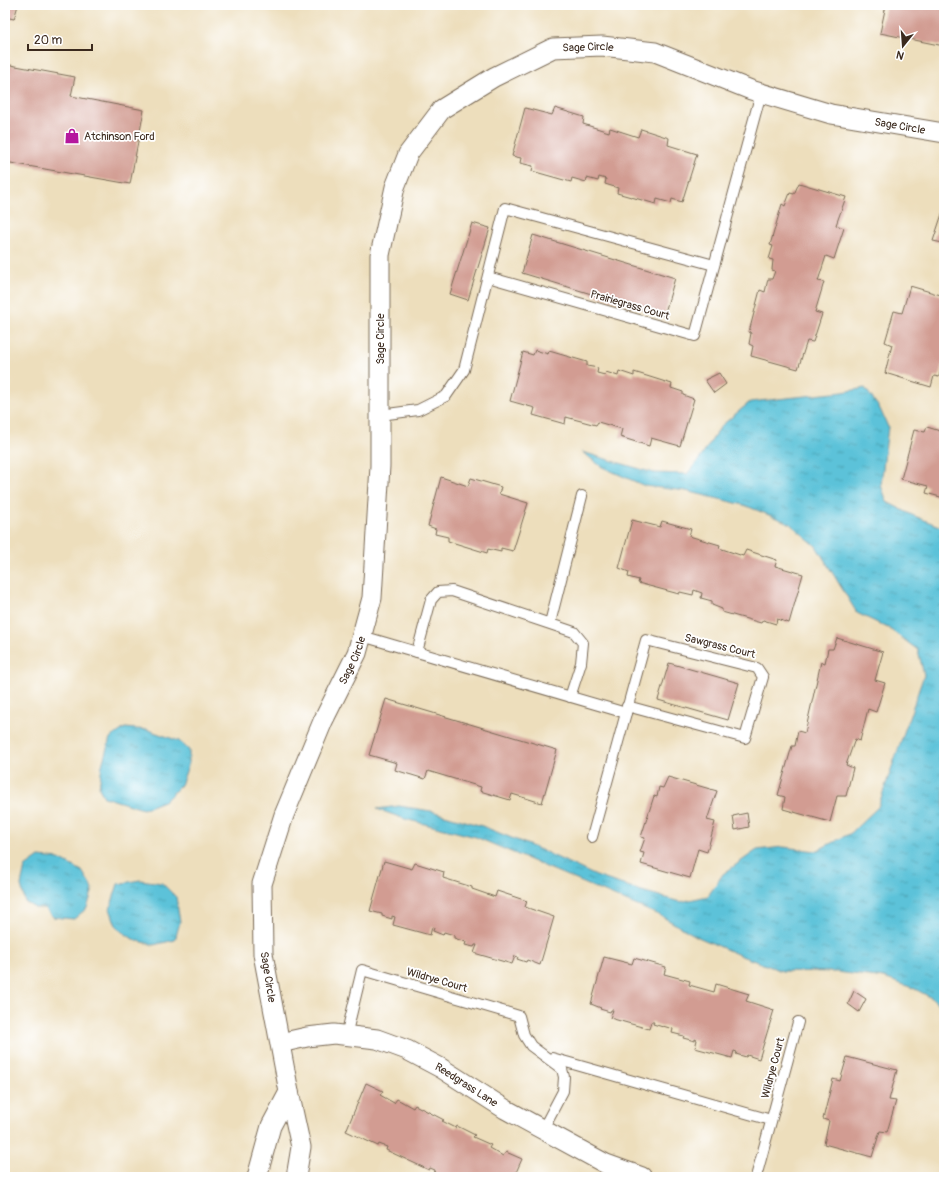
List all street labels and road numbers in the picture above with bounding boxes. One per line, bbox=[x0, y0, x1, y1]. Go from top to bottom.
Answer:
street label: Sage Circle bbox=[562, 39, 615, 54]
street label: Sage Circle bbox=[874, 115, 927, 136]
street label: Prairiegrass Court bbox=[589, 288, 672, 323]
street label: Sage Circle bbox=[374, 313, 387, 365]
street label: Sawgrass Court bbox=[683, 631, 757, 661]
street label: Sage Circle bbox=[336, 634, 368, 686]
street label: Sage Circle bbox=[258, 951, 279, 1004]
street label: Wildrye Court bbox=[405, 965, 469, 995]
street label: Wildrye Court bbox=[759, 1036, 787, 1100]
street label: Reedgrass Lane bbox=[433, 1060, 501, 1110]

